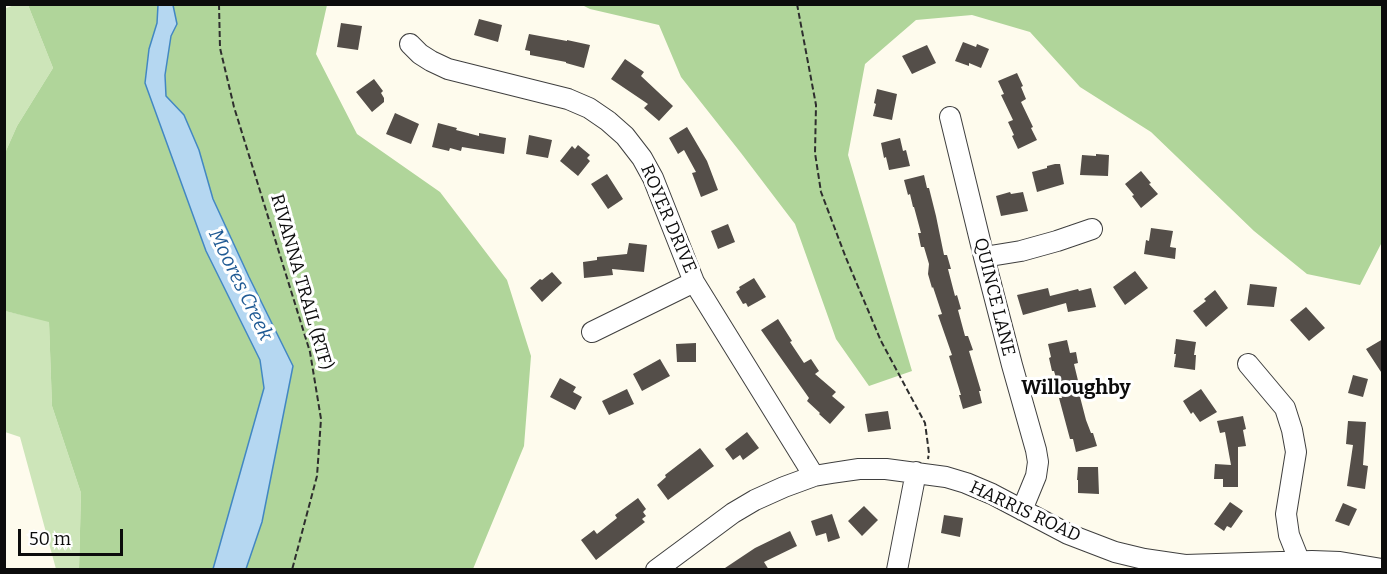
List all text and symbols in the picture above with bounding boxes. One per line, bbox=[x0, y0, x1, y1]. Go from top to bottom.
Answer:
street label: ROYER DRIVE bbox=[635, 161, 701, 277]
street label: RIVANNA TRAIL (RTF) bbox=[266, 192, 336, 372]
water label: Moores Creek bbox=[203, 225, 277, 345]
street label: QUINCE LANE bbox=[969, 236, 1019, 358]
district label: Willoughby bbox=[1021, 376, 1131, 400]
street label: HARRIS ROAD bbox=[966, 477, 1084, 547]
scale bar bbox=[21, 517, 126, 555]
text: 50 m bbox=[29, 528, 71, 550]

